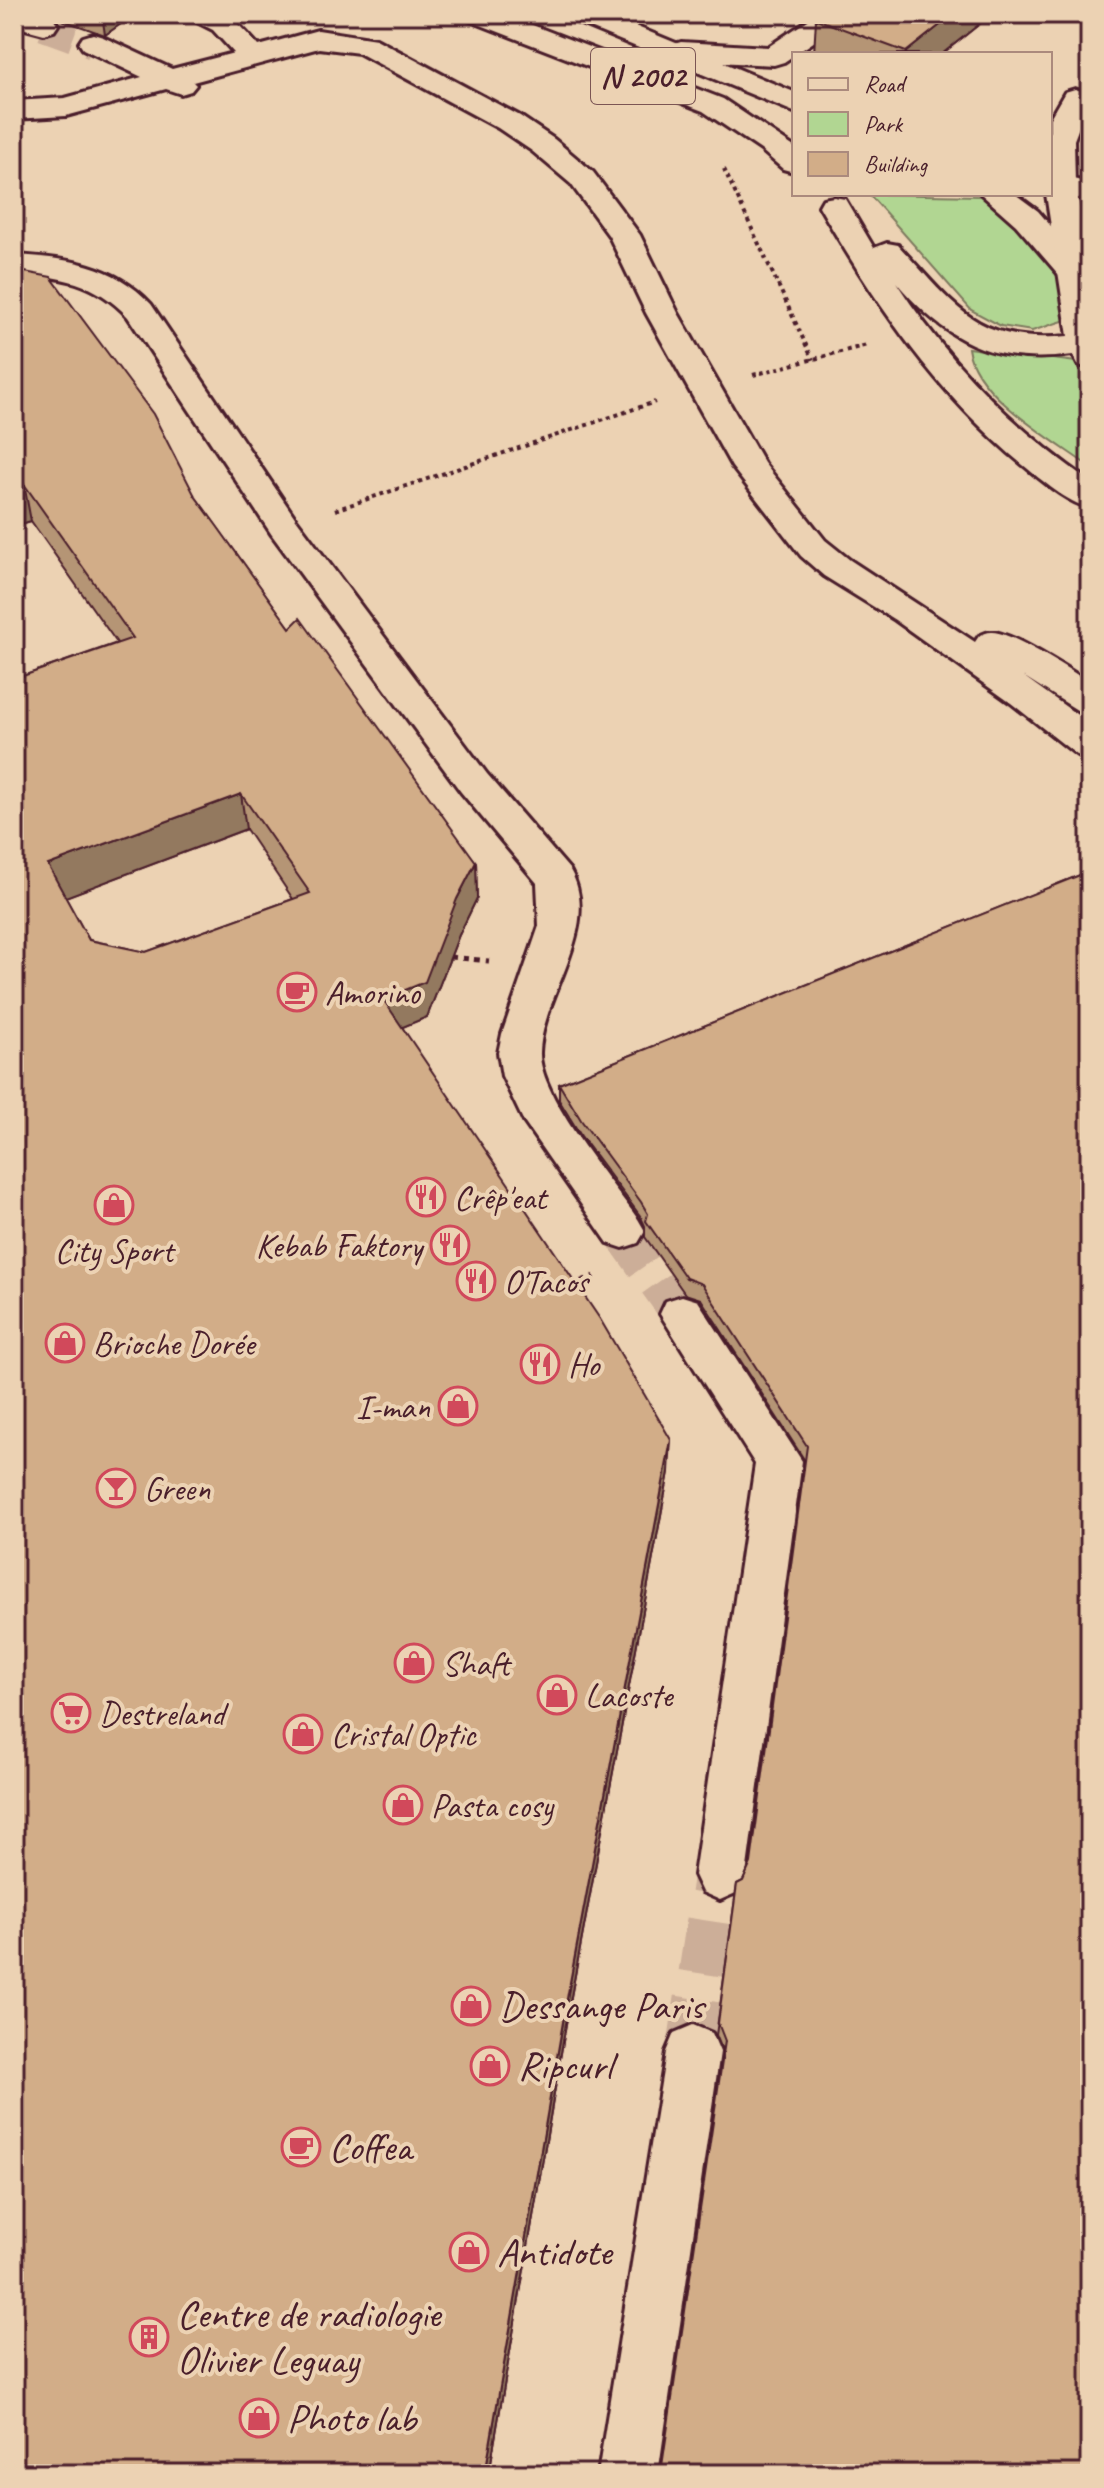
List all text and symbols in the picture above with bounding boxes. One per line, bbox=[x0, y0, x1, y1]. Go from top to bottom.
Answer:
road number: N 2002 bbox=[591, 48, 695, 104]
legend bbox=[792, 52, 1052, 196]
text: Road bbox=[864, 69, 908, 99]
text: Park bbox=[864, 109, 904, 139]
text: Building bbox=[864, 149, 929, 179]
cafe icon: Amorino bbox=[276, 971, 318, 1013]
place label: Amorino bbox=[325, 971, 422, 1014]
restaurant icon: Crêp'eat bbox=[405, 1176, 447, 1218]
place label: Crêp'eat bbox=[454, 1176, 550, 1219]
shop icon: City Sport bbox=[93, 1184, 135, 1226]
place label: Kebab Faktory bbox=[256, 1224, 425, 1267]
restaurant icon: Kebab Faktory bbox=[429, 1224, 471, 1266]
place label: City Sport bbox=[55, 1229, 177, 1272]
restaurant icon: O'Tacos bbox=[455, 1260, 497, 1302]
place label: O'Tacos bbox=[504, 1260, 590, 1303]
shop icon: Brioche Dorée bbox=[44, 1322, 86, 1364]
place label: Brioche Dorée bbox=[93, 1322, 257, 1365]
restaurant icon: Ho bbox=[519, 1343, 561, 1385]
place label: Ho bbox=[568, 1343, 601, 1386]
place label: I-man bbox=[356, 1385, 431, 1428]
shop icon: I-man bbox=[437, 1385, 479, 1427]
bar icon: Green bbox=[95, 1467, 137, 1509]
place label: Green bbox=[144, 1467, 211, 1510]
shop icon: Shaft bbox=[393, 1642, 435, 1684]
place label: Shaft bbox=[442, 1642, 513, 1685]
shop icon: Lacoste bbox=[536, 1674, 578, 1716]
place label: Lacoste bbox=[585, 1674, 674, 1717]
supermarket icon: Destreland bbox=[50, 1692, 92, 1734]
place label: Destreland bbox=[99, 1692, 229, 1735]
shop icon: Cristal Optic bbox=[282, 1713, 324, 1755]
place label: Cristal Optic bbox=[331, 1713, 478, 1756]
shop icon: Pasta cosy bbox=[382, 1784, 424, 1826]
place label: Pasta cosy bbox=[431, 1784, 555, 1827]
place label: Dessange Paris bbox=[499, 1981, 707, 2031]
shop icon: Dessange Paris bbox=[450, 1985, 492, 2027]
place label: Ripcurl bbox=[518, 2041, 619, 2091]
shop icon: Ripcurl bbox=[469, 2045, 511, 2087]
place label: Coffea bbox=[329, 2122, 415, 2172]
cafe icon: Coffea bbox=[280, 2126, 322, 2168]
place label: Antidote bbox=[497, 2227, 614, 2277]
shop icon: Antidote bbox=[448, 2231, 490, 2273]
place label: Centre de radiologie Olivier Leguay bbox=[177, 2289, 443, 2385]
building icon: Centre de radiologie Olivier Leguay bbox=[128, 2316, 170, 2358]
place label: Photo lab bbox=[287, 2393, 419, 2443]
shop icon: Photo lab bbox=[238, 2397, 280, 2439]

